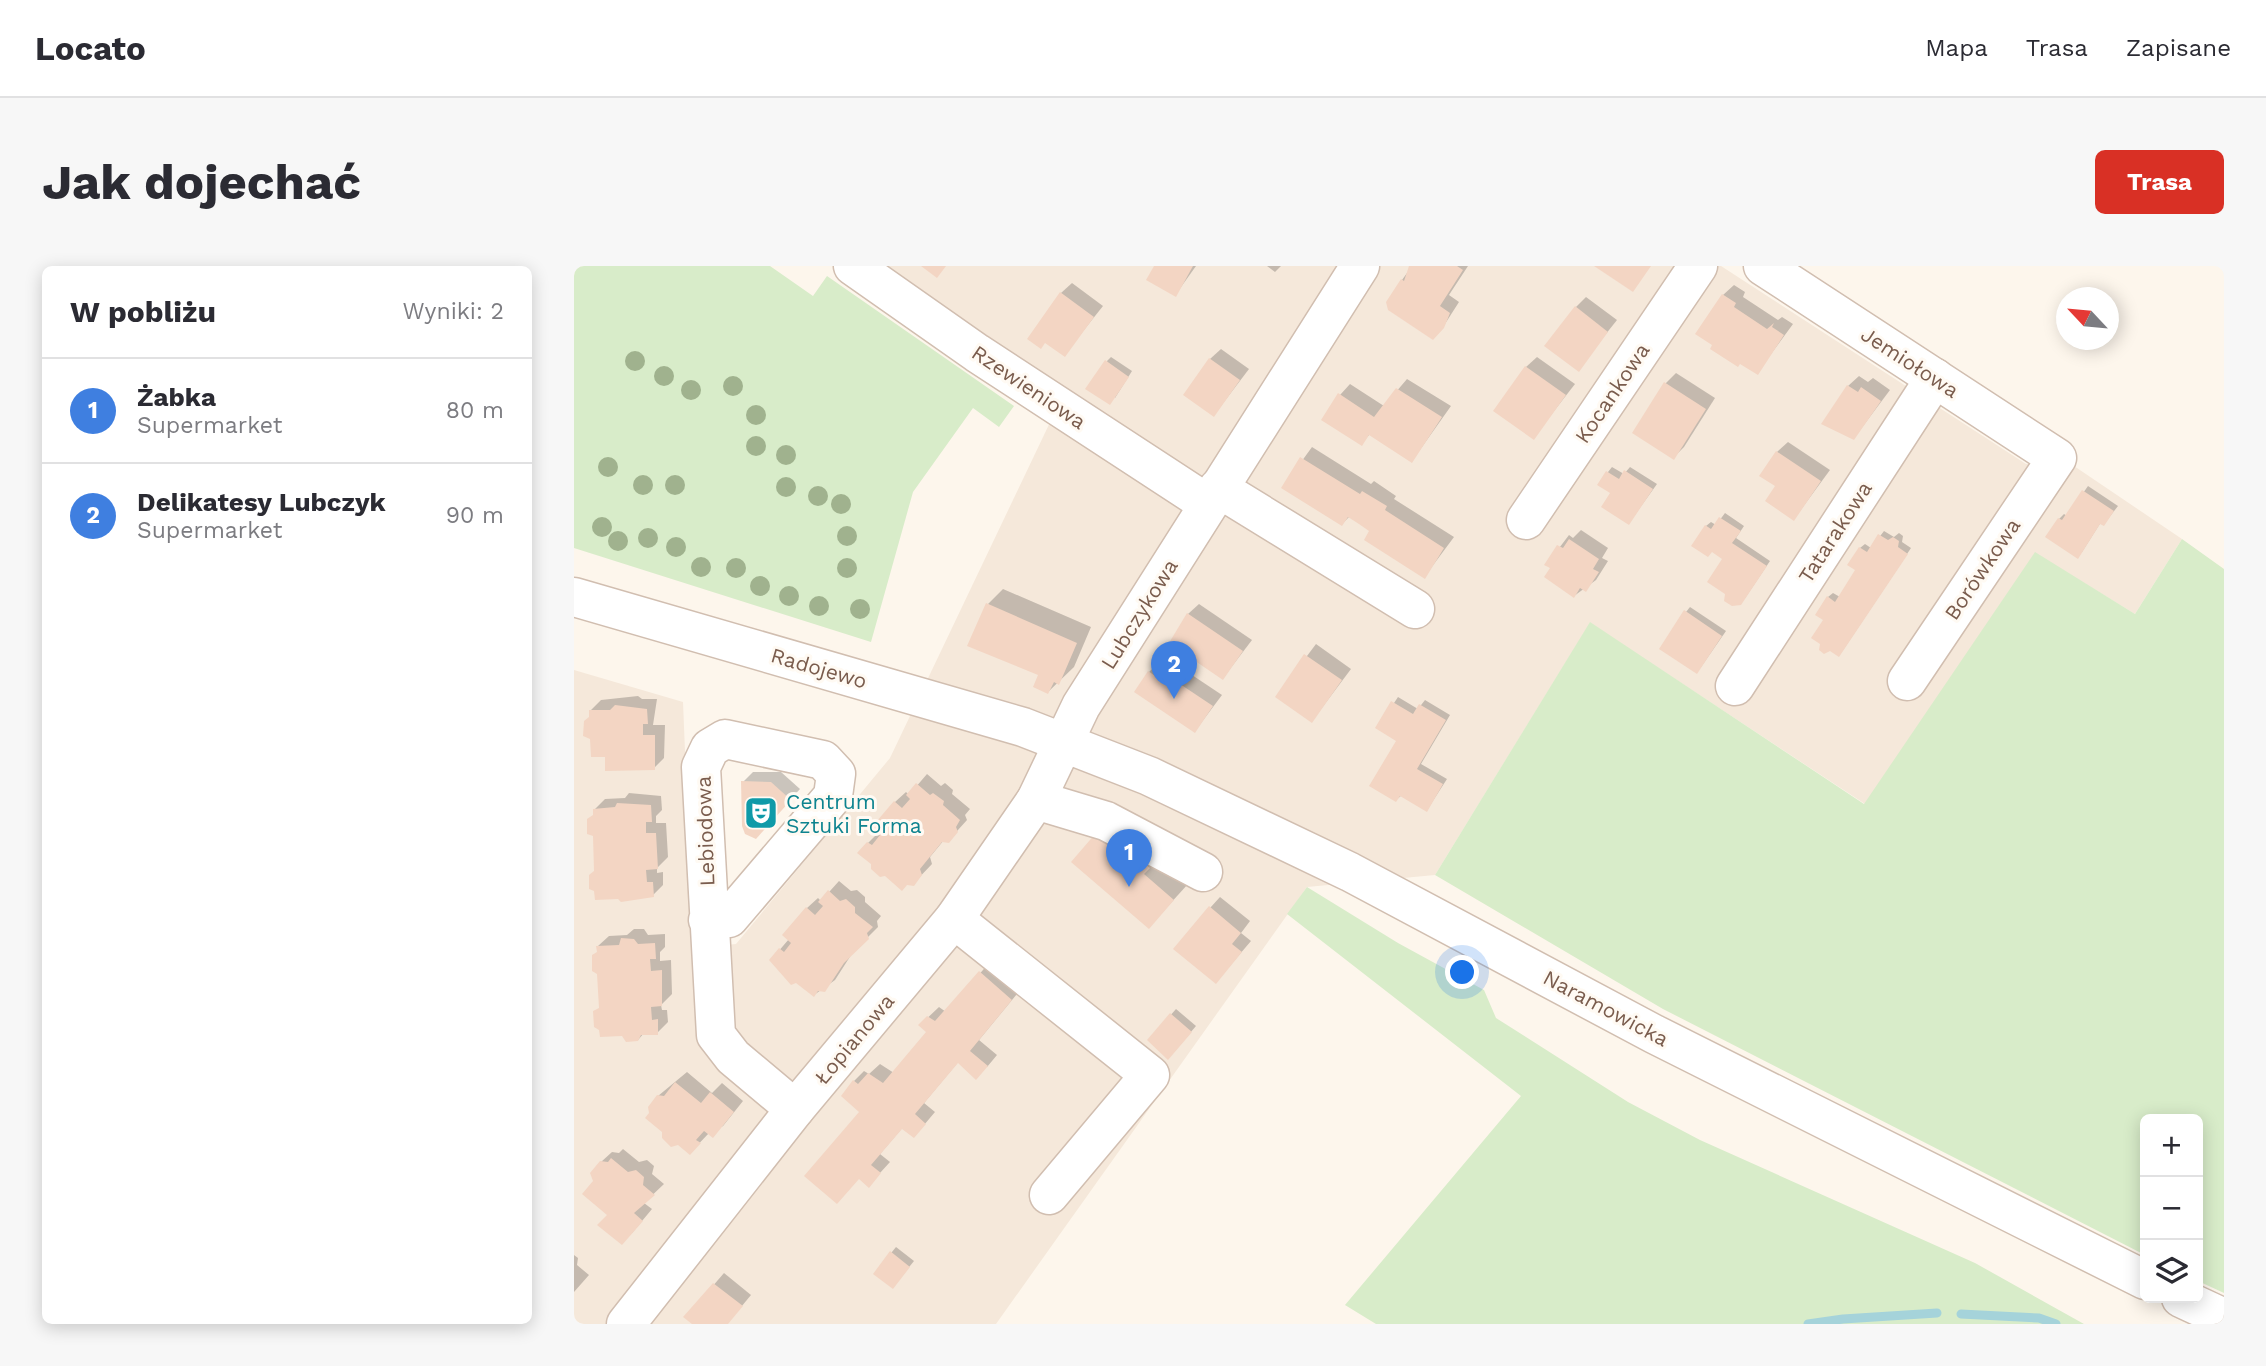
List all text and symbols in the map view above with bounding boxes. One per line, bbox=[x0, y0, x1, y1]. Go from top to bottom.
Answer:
text: Locato bbox=[35, 29, 146, 68]
text: Mapa bbox=[1925, 34, 1988, 62]
text: Trasa bbox=[2026, 34, 2088, 62]
text: Zapisane bbox=[2126, 34, 2231, 62]
button: Trasa bbox=[2095, 150, 2224, 214]
text: Jak dojechać bbox=[42, 153, 361, 211]
north arrow bbox=[2056, 287, 2119, 350]
text: W pobliżu bbox=[70, 294, 216, 329]
text: Wyniki: 2 bbox=[402, 298, 504, 325]
street label: Jemiołowa bbox=[1857, 321, 1964, 403]
street label: Kocankowa bbox=[1569, 338, 1655, 448]
street label: Rzewieniowa bbox=[967, 340, 1091, 434]
text: Żabka bbox=[137, 382, 216, 412]
text: 1 bbox=[88, 397, 98, 424]
text: 80 m bbox=[446, 397, 504, 424]
text: Supermarket bbox=[137, 412, 282, 439]
street label: Tatarakowa bbox=[1793, 477, 1877, 587]
text: Delikatesy Lubczyk bbox=[137, 487, 386, 517]
text: 2 bbox=[86, 502, 100, 529]
text: 90 m bbox=[446, 502, 504, 529]
street label: Borówkowa bbox=[1939, 513, 2025, 625]
text: Supermarket bbox=[137, 517, 282, 544]
street label: Lubczykowa bbox=[1095, 554, 1183, 674]
pin: 2 bbox=[1151, 641, 1197, 699]
street label: Radojewo bbox=[768, 642, 870, 694]
street label: Lebiodowa bbox=[691, 775, 719, 887]
place label: Centrum Sztuki Forma bbox=[786, 789, 922, 838]
theatre icon: Centrum Sztuki Forma bbox=[742, 794, 780, 832]
pin: 1 bbox=[1106, 829, 1152, 887]
your location bbox=[1445, 955, 1479, 989]
street label: Naramowicka bbox=[1539, 965, 1673, 1052]
street label: Łopianowa bbox=[809, 989, 899, 1089]
map controls bbox=[2140, 1114, 2203, 1303]
button: + bbox=[2140, 1114, 2203, 1177]
button: − bbox=[2140, 1177, 2203, 1240]
button: layers bbox=[2140, 1240, 2203, 1303]

